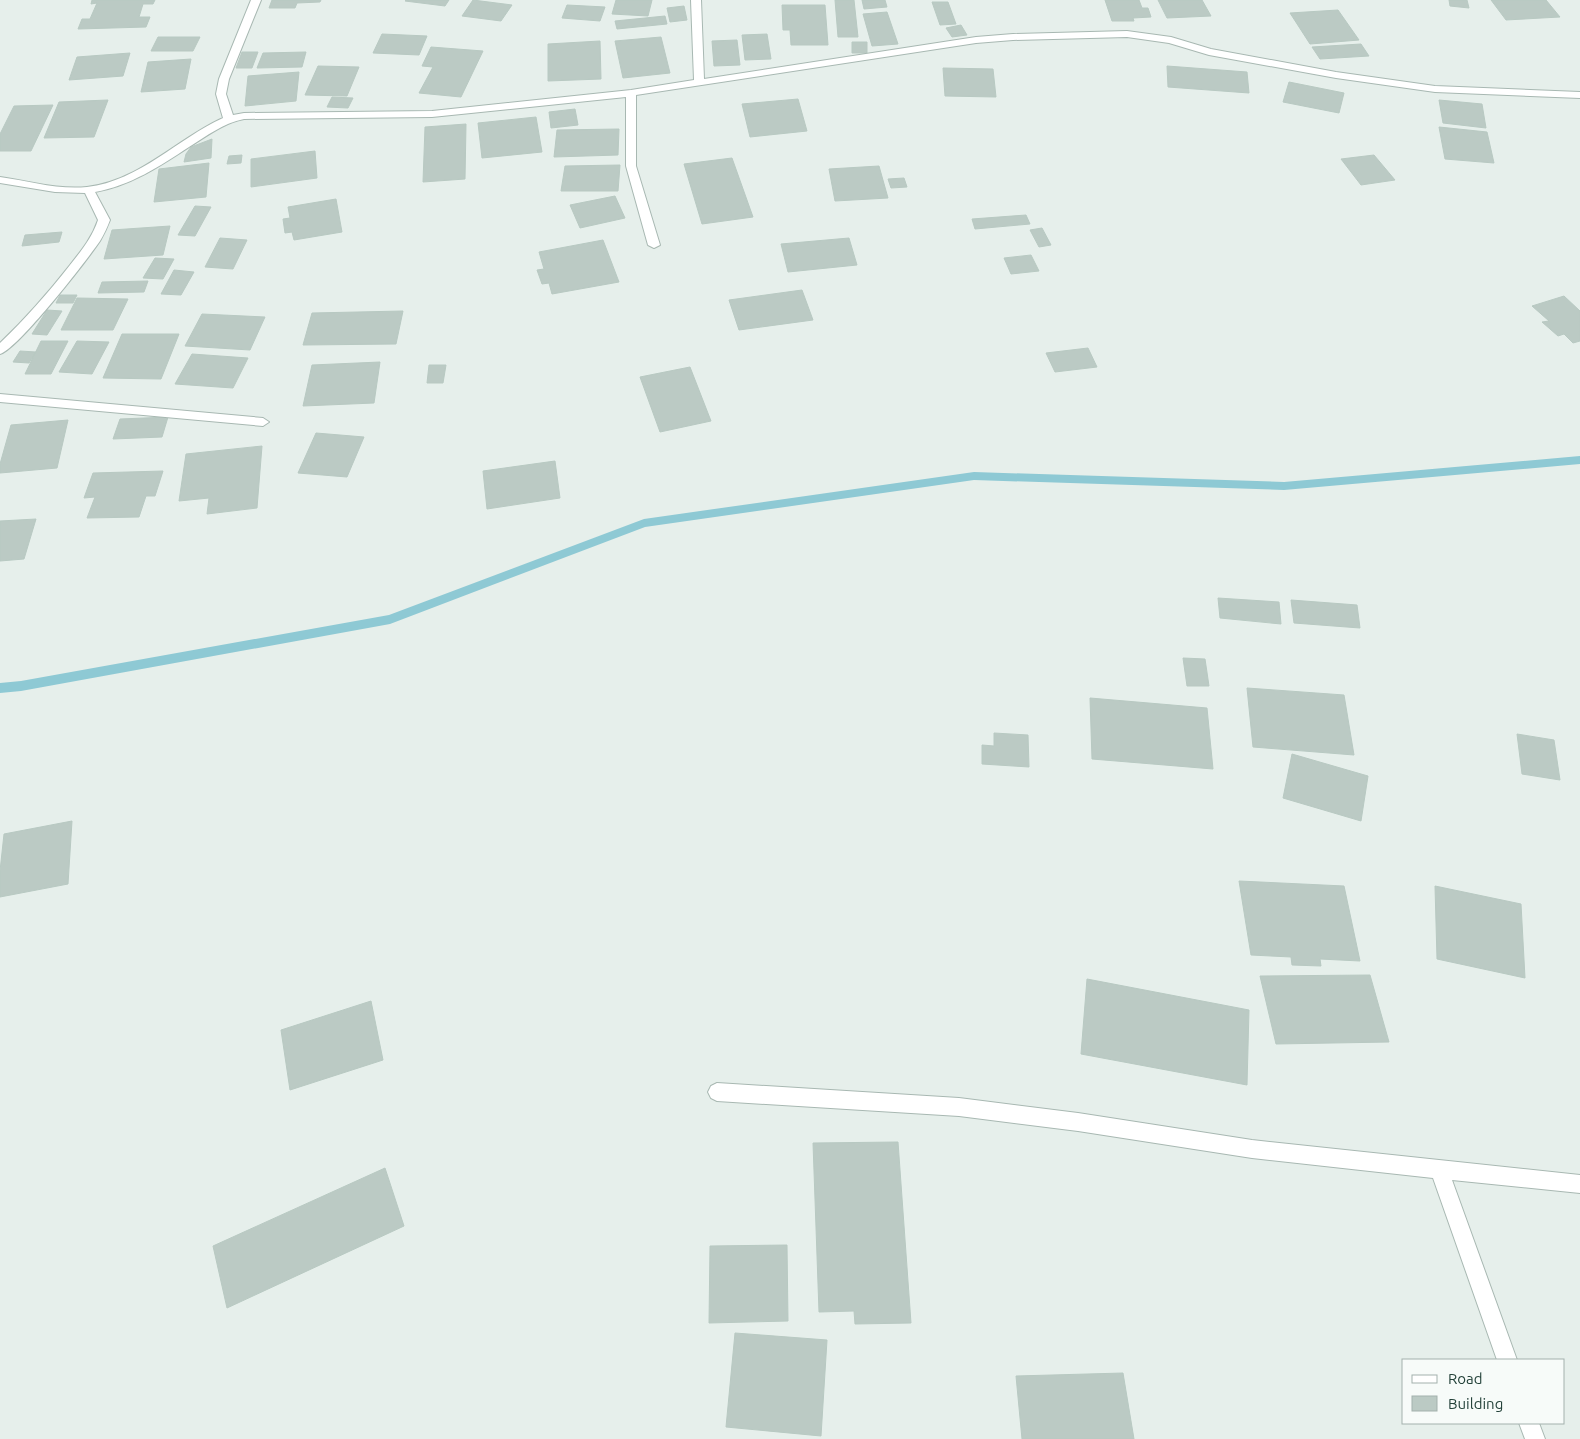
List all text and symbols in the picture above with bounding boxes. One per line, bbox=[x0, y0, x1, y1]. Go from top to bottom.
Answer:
legend bbox=[1402, 1359, 1565, 1424]
text: Road bbox=[1448, 1370, 1483, 1387]
text: Building bbox=[1448, 1395, 1503, 1412]

